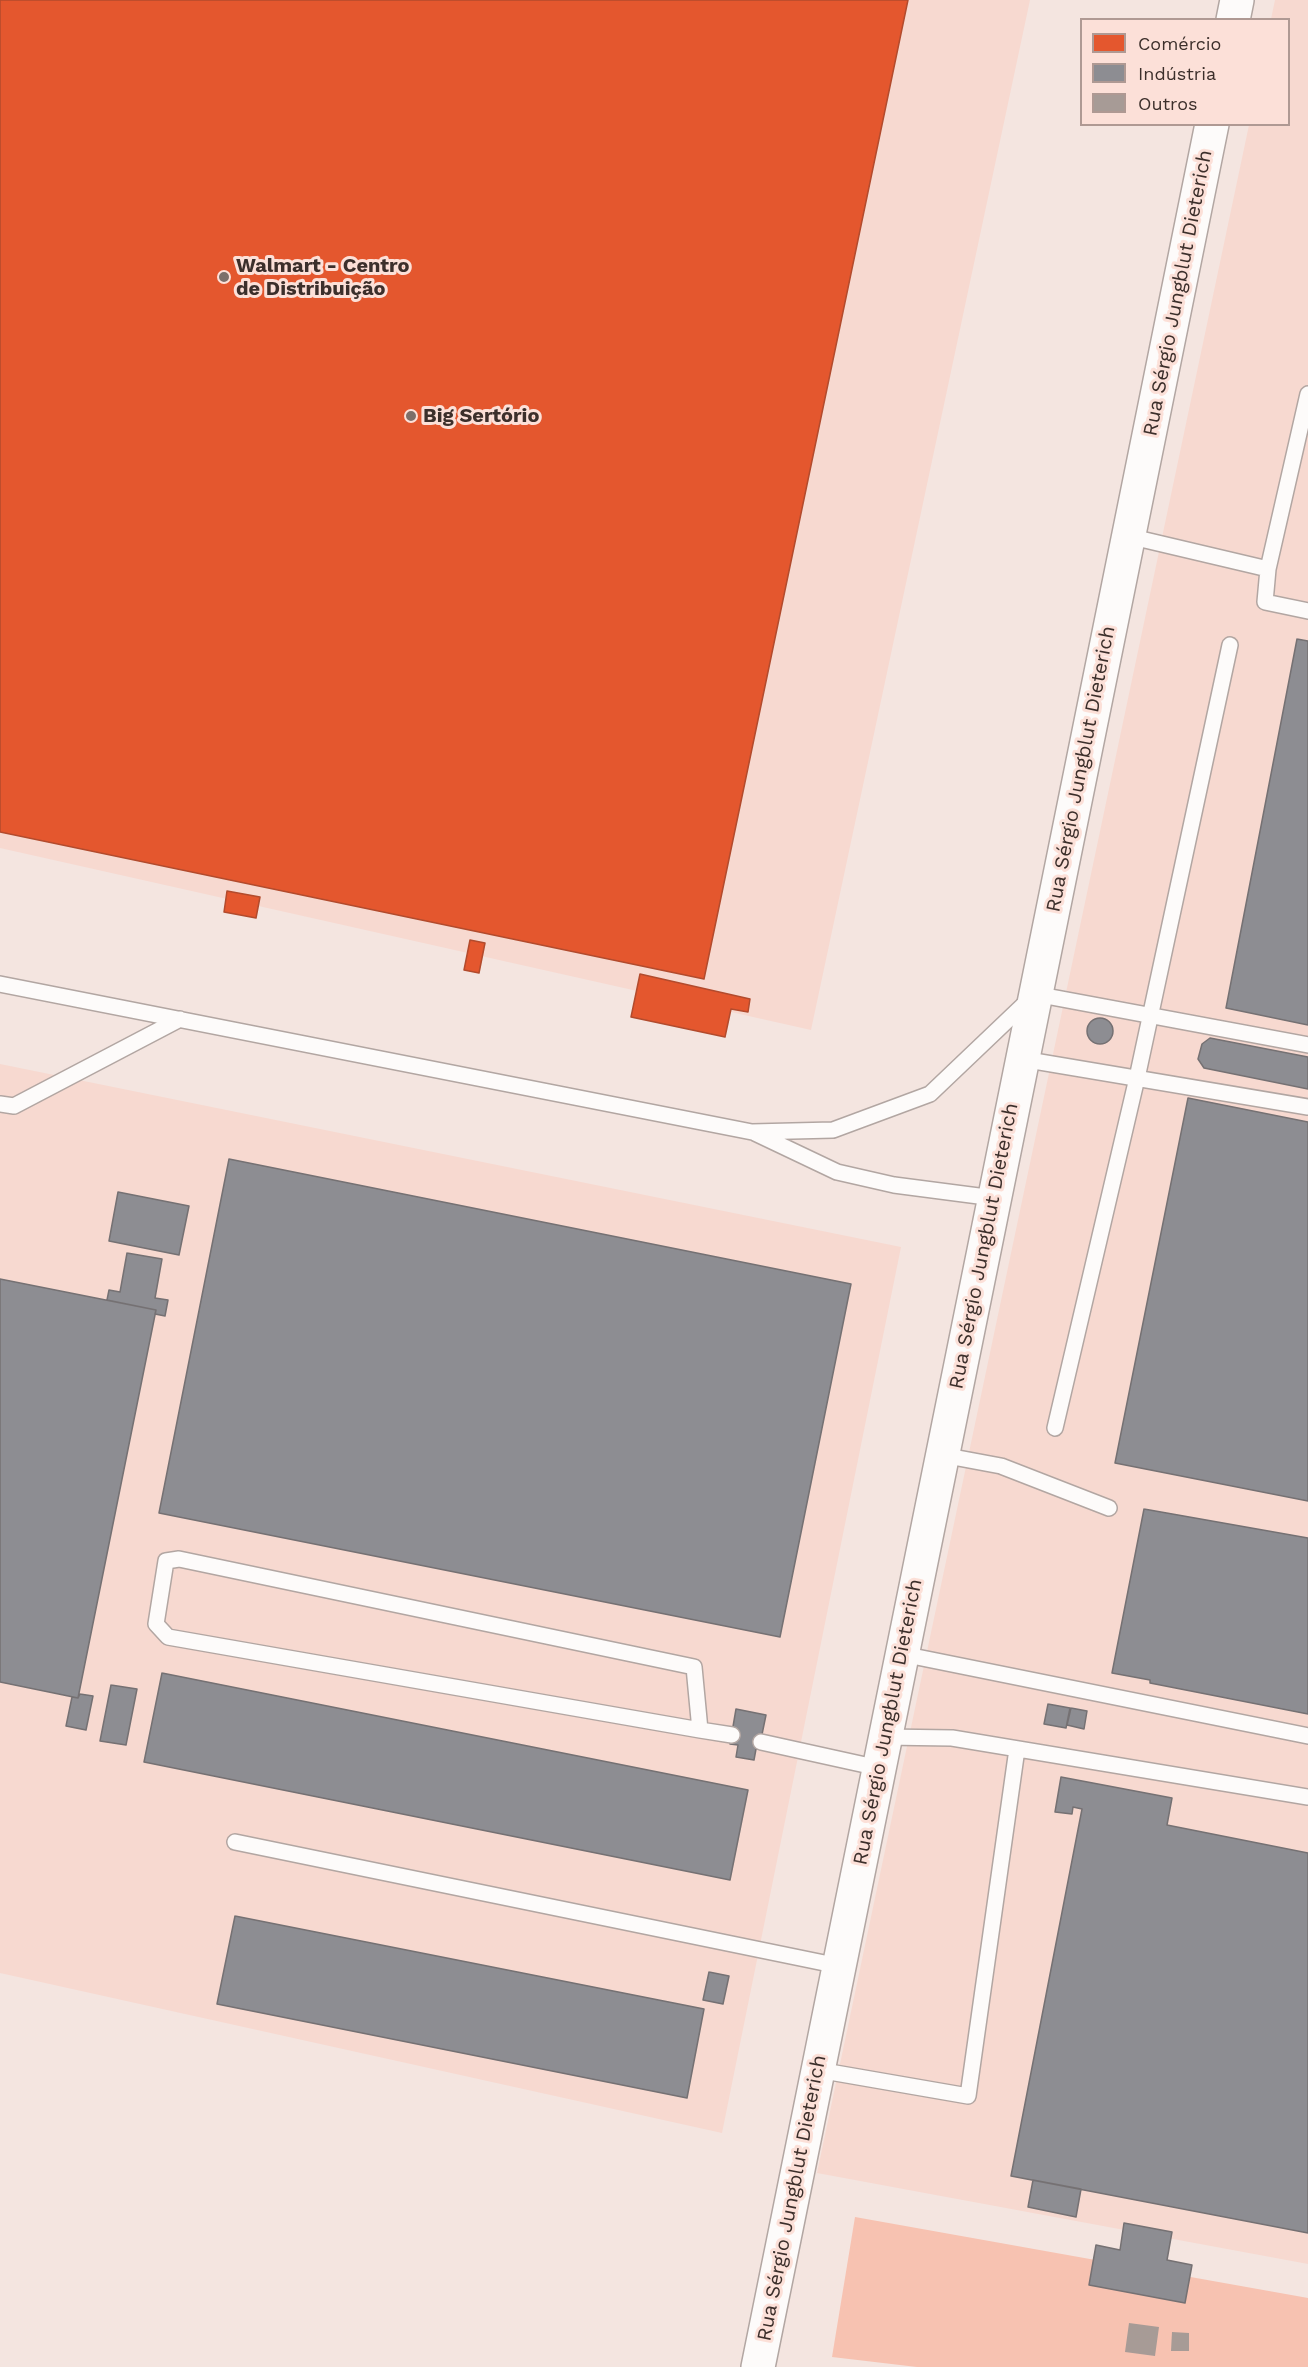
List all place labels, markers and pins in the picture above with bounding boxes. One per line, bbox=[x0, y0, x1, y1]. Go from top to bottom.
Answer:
place label: Walmart - Centro de Distribuição bbox=[236, 254, 409, 301]
marker: Walmart - Centro de Distribuição bbox=[217, 270, 231, 284]
place label: Big Sertório bbox=[423, 404, 539, 428]
marker: Big Sertório bbox=[404, 409, 418, 423]

